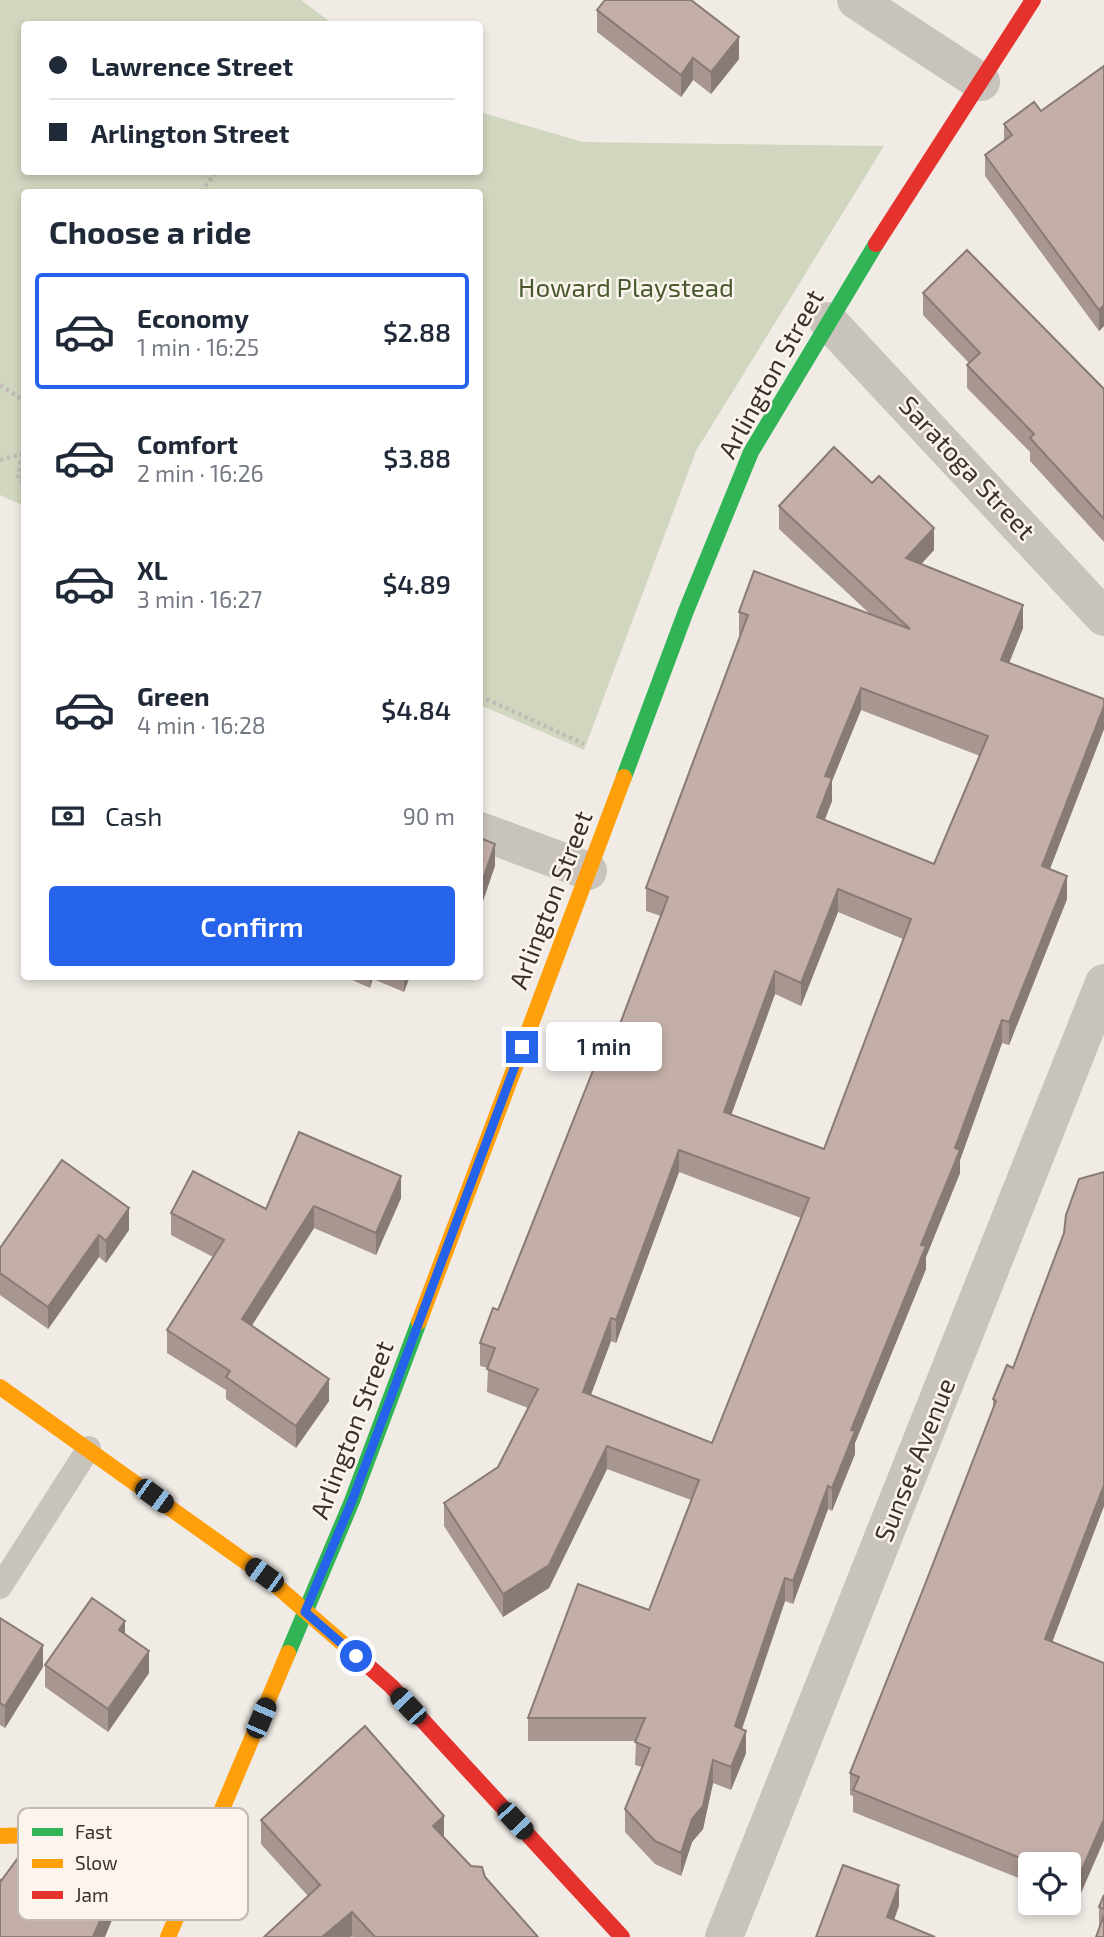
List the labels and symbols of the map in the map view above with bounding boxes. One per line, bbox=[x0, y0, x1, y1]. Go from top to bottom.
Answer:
park label: Howard Playstead bbox=[518, 271, 734, 302]
street label: Arlington Street bbox=[711, 283, 829, 463]
street label: Saratoga Street bbox=[894, 389, 1043, 545]
street label: Arlington Street bbox=[501, 806, 598, 993]
callout: 1 min bbox=[546, 1023, 662, 1072]
route end bbox=[506, 1031, 538, 1063]
street label: Arlington Street bbox=[302, 1336, 399, 1523]
street label: Sunset Avenue bbox=[867, 1373, 961, 1546]
car bbox=[131, 1475, 178, 1517]
car bbox=[241, 1554, 288, 1596]
route start bbox=[340, 1640, 372, 1672]
car bbox=[386, 1683, 431, 1729]
car bbox=[244, 1695, 279, 1741]
car bbox=[493, 1798, 538, 1844]
legend bbox=[18, 1808, 248, 1920]
text: Fast bbox=[75, 1820, 112, 1843]
text: Slow bbox=[75, 1851, 118, 1874]
text: Jam bbox=[75, 1883, 109, 1906]

